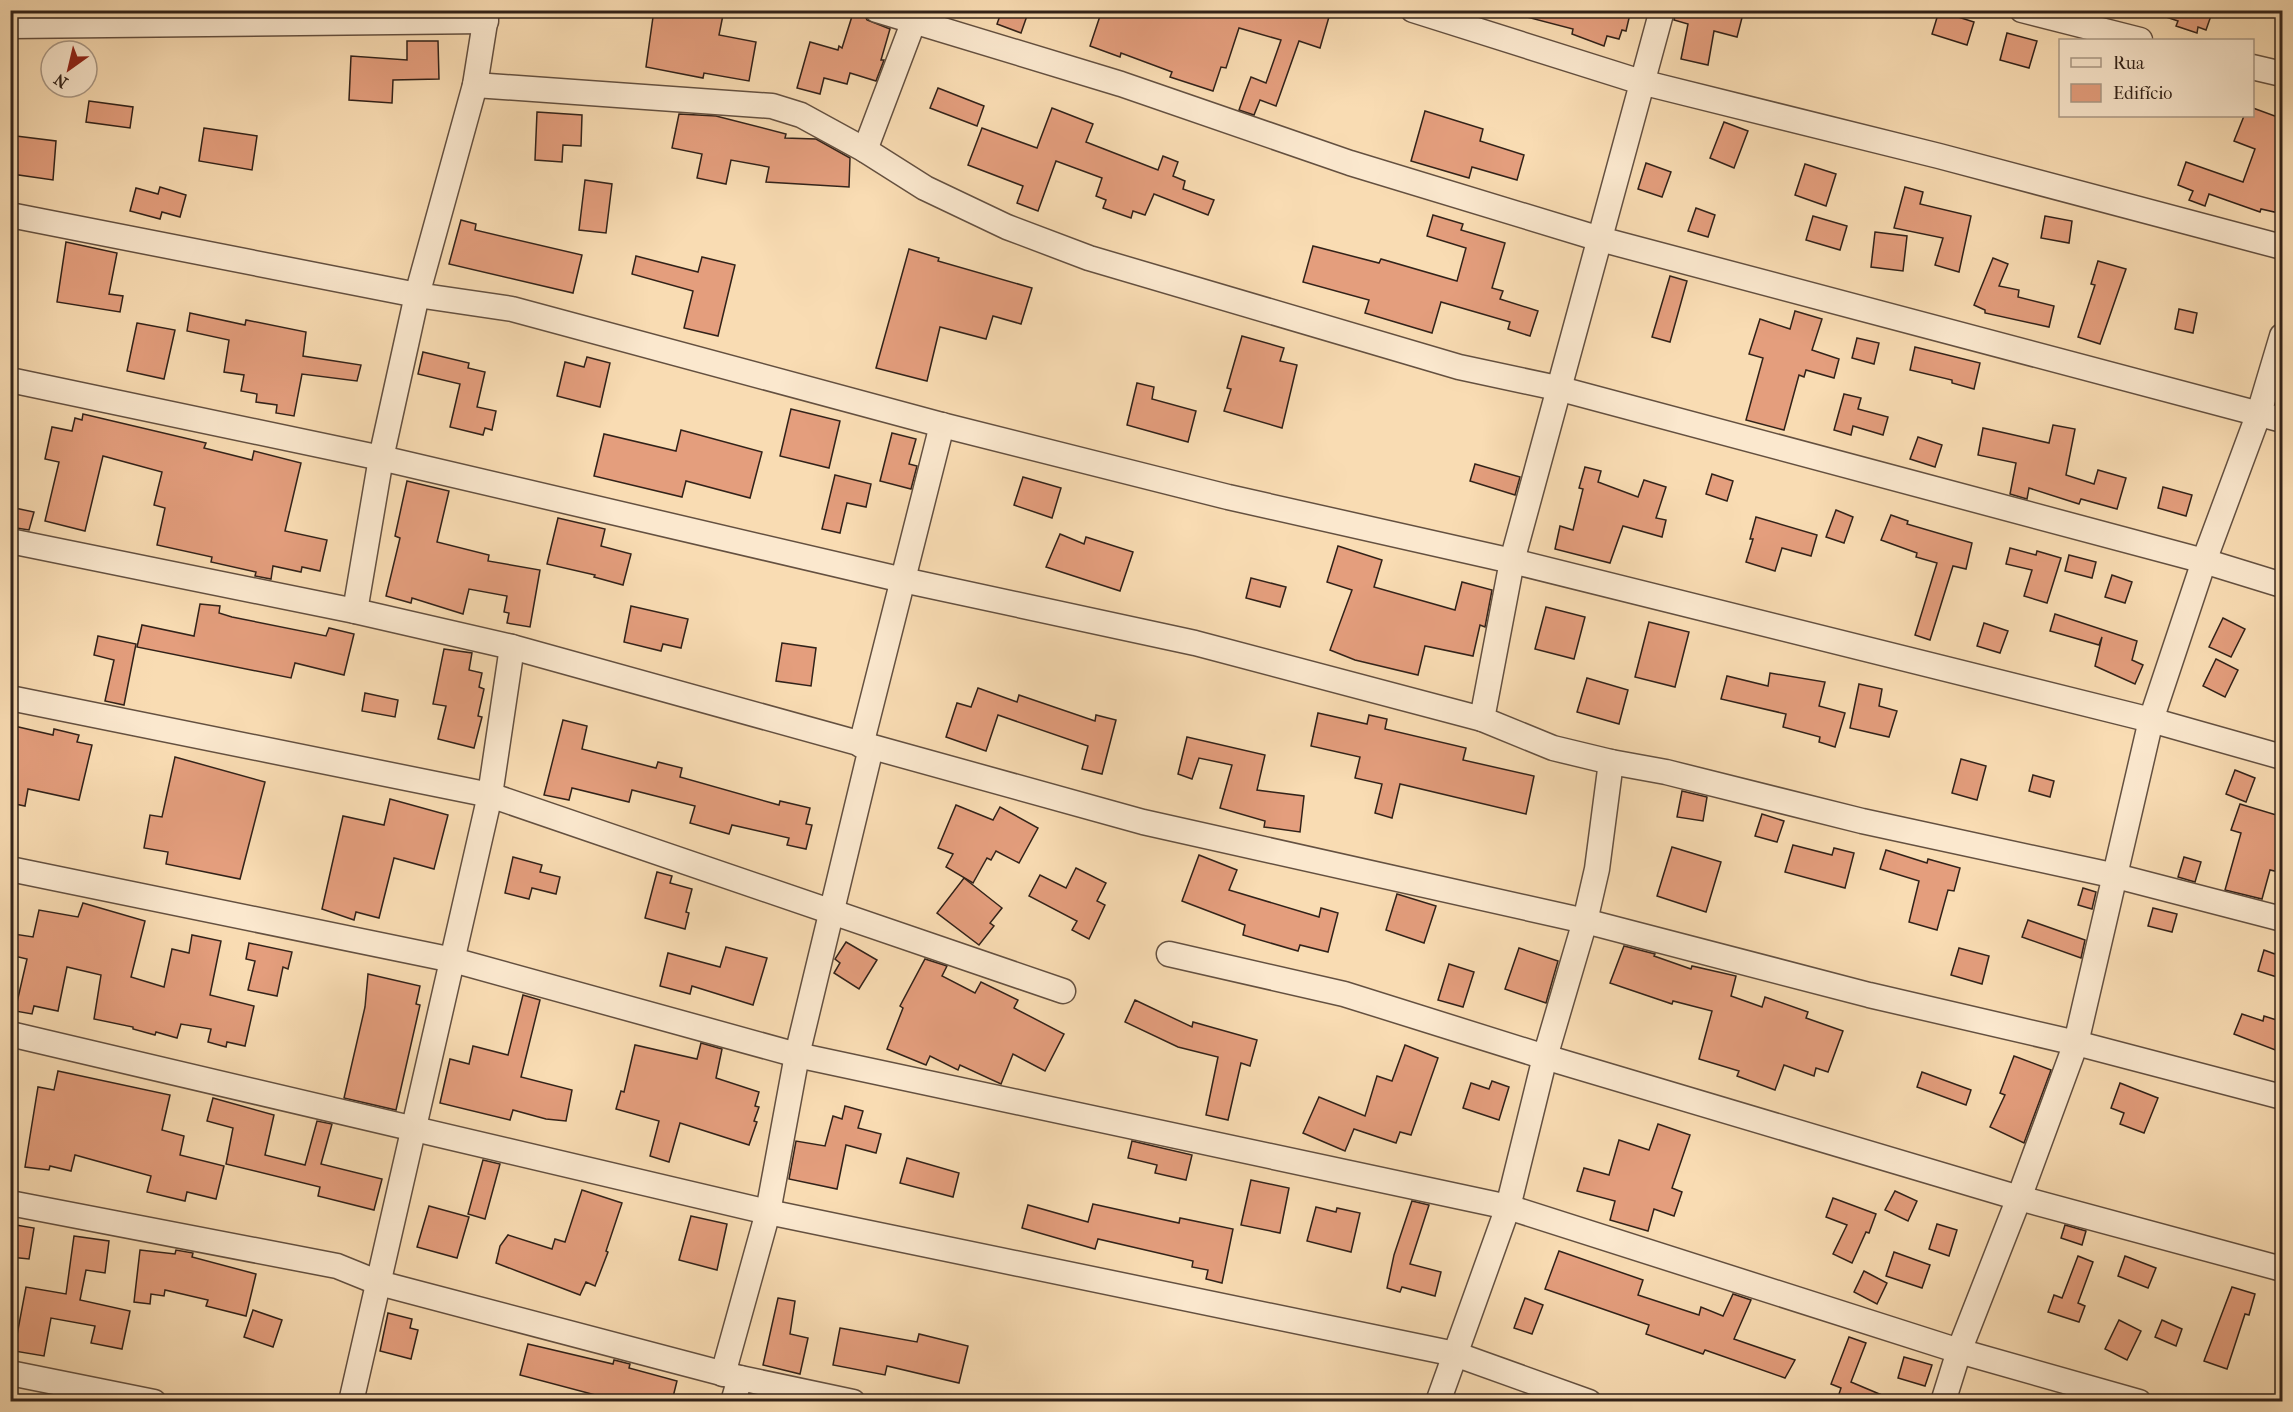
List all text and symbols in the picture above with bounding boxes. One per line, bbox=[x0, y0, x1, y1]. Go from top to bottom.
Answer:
north arrow bbox=[39, 39, 99, 99]
legend bbox=[2059, 39, 2254, 117]
text: Rua bbox=[2113, 53, 2145, 74]
text: N bbox=[50, 69, 71, 92]
text: Edifício bbox=[2113, 83, 2172, 104]

